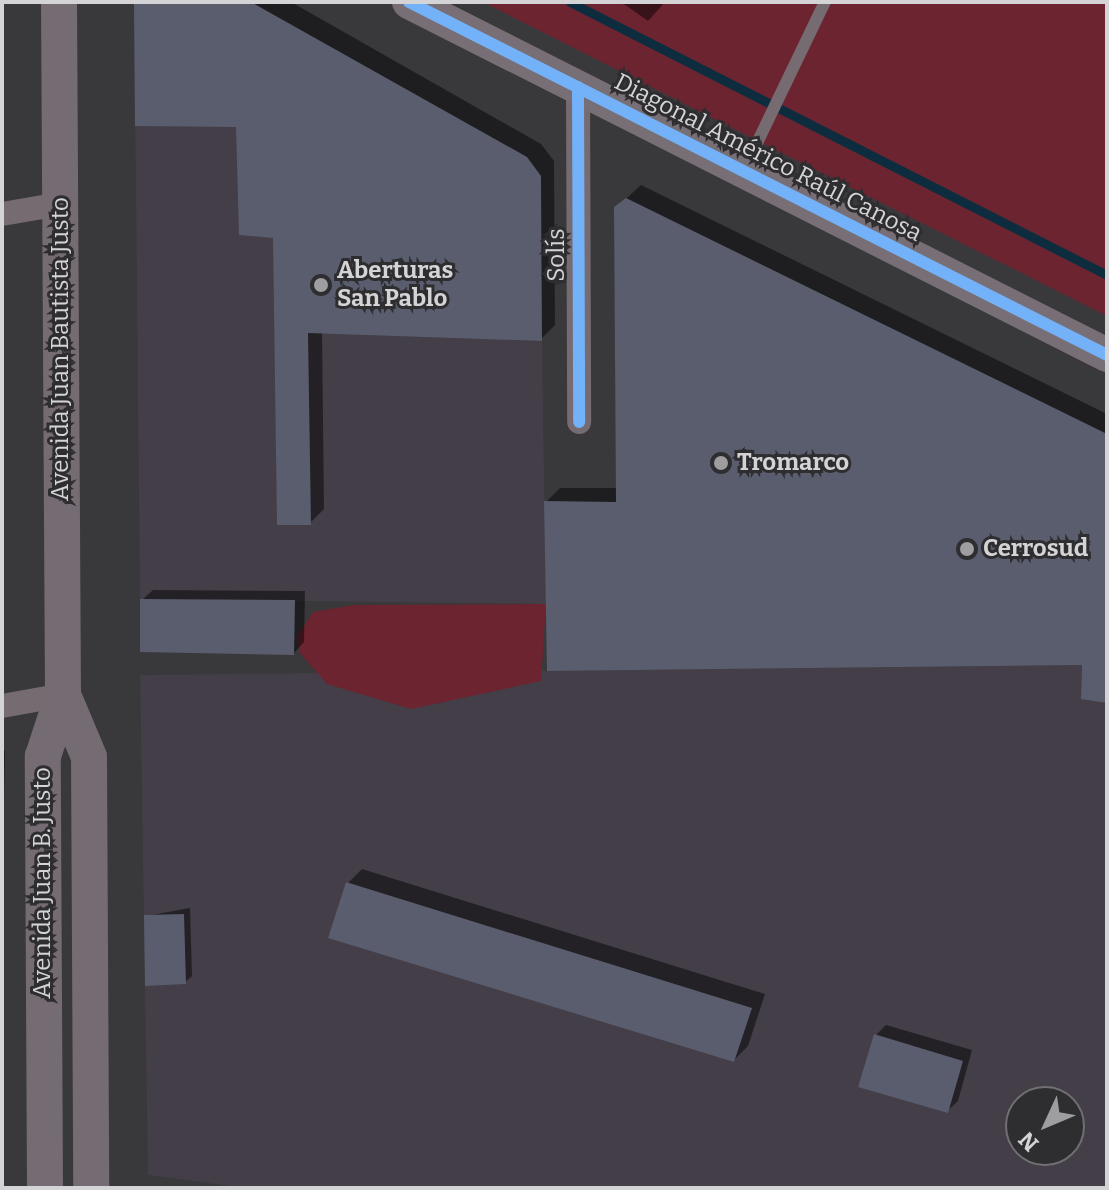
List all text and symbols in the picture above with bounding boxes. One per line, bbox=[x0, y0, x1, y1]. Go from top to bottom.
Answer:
street label: Diagonal Américo Raúl Canosa bbox=[610, 68, 926, 248]
street label: Avenida Juan Bautista Justo bbox=[47, 197, 75, 501]
street label: Solís bbox=[543, 228, 571, 282]
place label: Aberturas San Pablo bbox=[337, 257, 453, 313]
marker: Aberturas San Pablo bbox=[312, 276, 330, 294]
place label: Tromarco bbox=[737, 449, 849, 477]
marker: Tromarco bbox=[712, 454, 730, 472]
place label: Cerrosud bbox=[983, 535, 1088, 563]
marker: Cerrosud bbox=[958, 540, 976, 558]
street label: Avenida Juan B. Justo bbox=[29, 767, 57, 999]
north arrow bbox=[1005, 1086, 1085, 1166]
text: N bbox=[1013, 1126, 1044, 1157]

